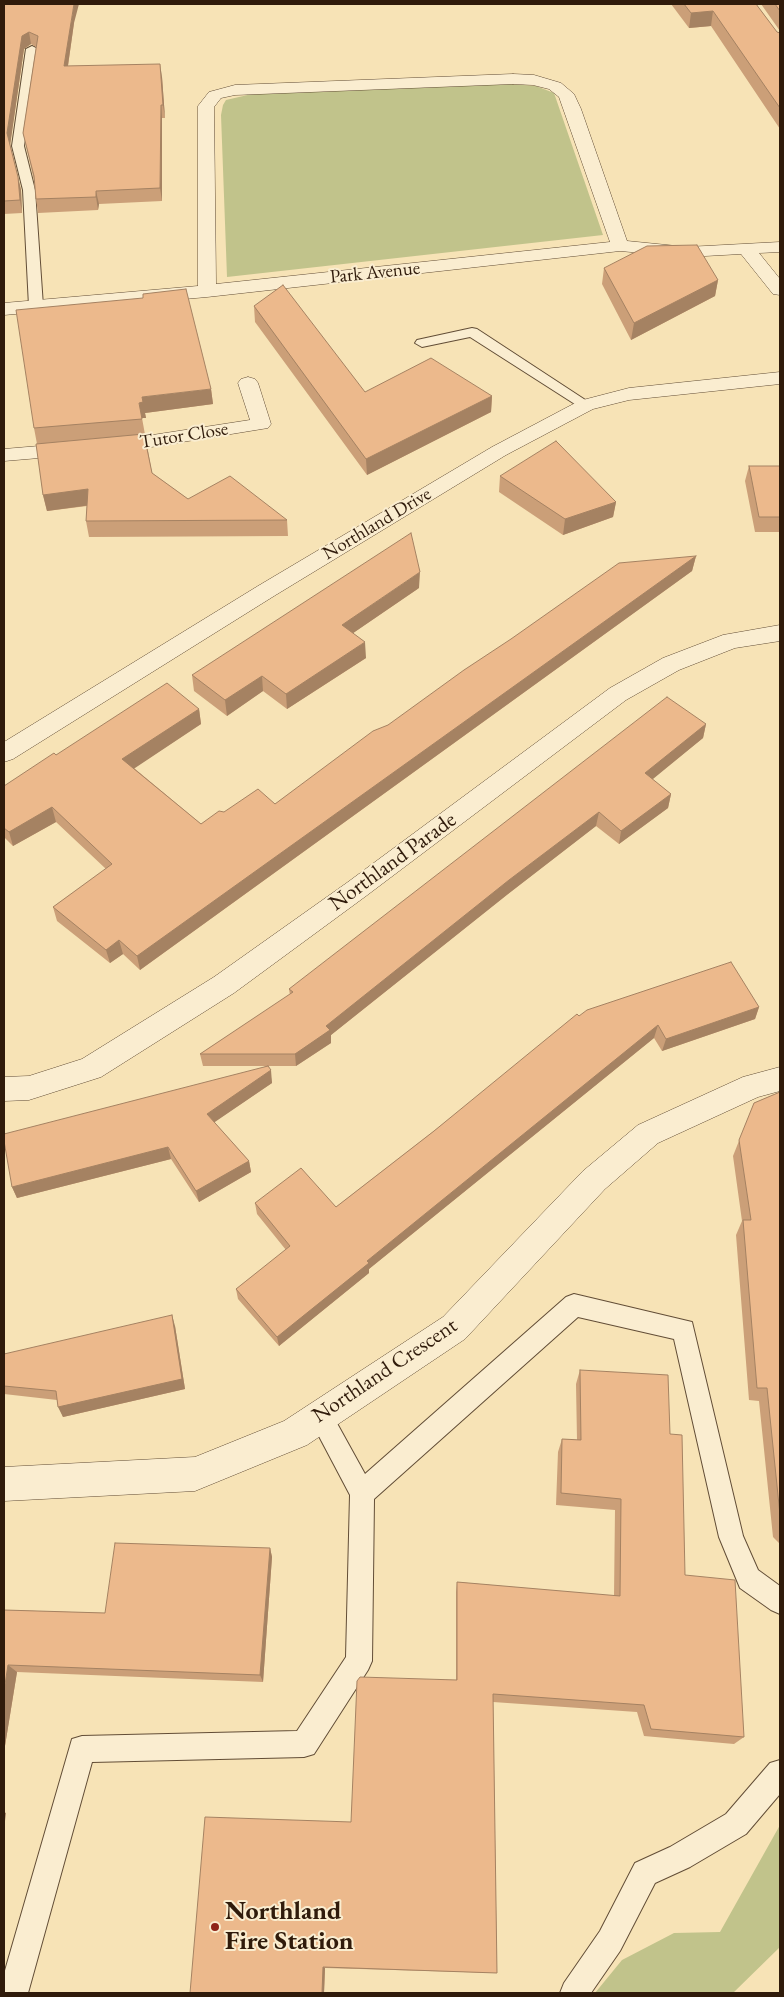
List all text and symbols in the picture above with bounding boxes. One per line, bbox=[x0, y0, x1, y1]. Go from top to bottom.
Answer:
street label: Park Avenue bbox=[329, 257, 421, 289]
street label: Tutor Close bbox=[138, 418, 230, 454]
street label: Northland Drive bbox=[319, 483, 435, 565]
street label: Northland Parade bbox=[324, 807, 462, 917]
street label: Northland Crescent bbox=[307, 1313, 463, 1429]
place label: Northland Fire Station bbox=[225, 1896, 354, 1958]
marker: Northland Fire Station bbox=[209, 1921, 221, 1933]

